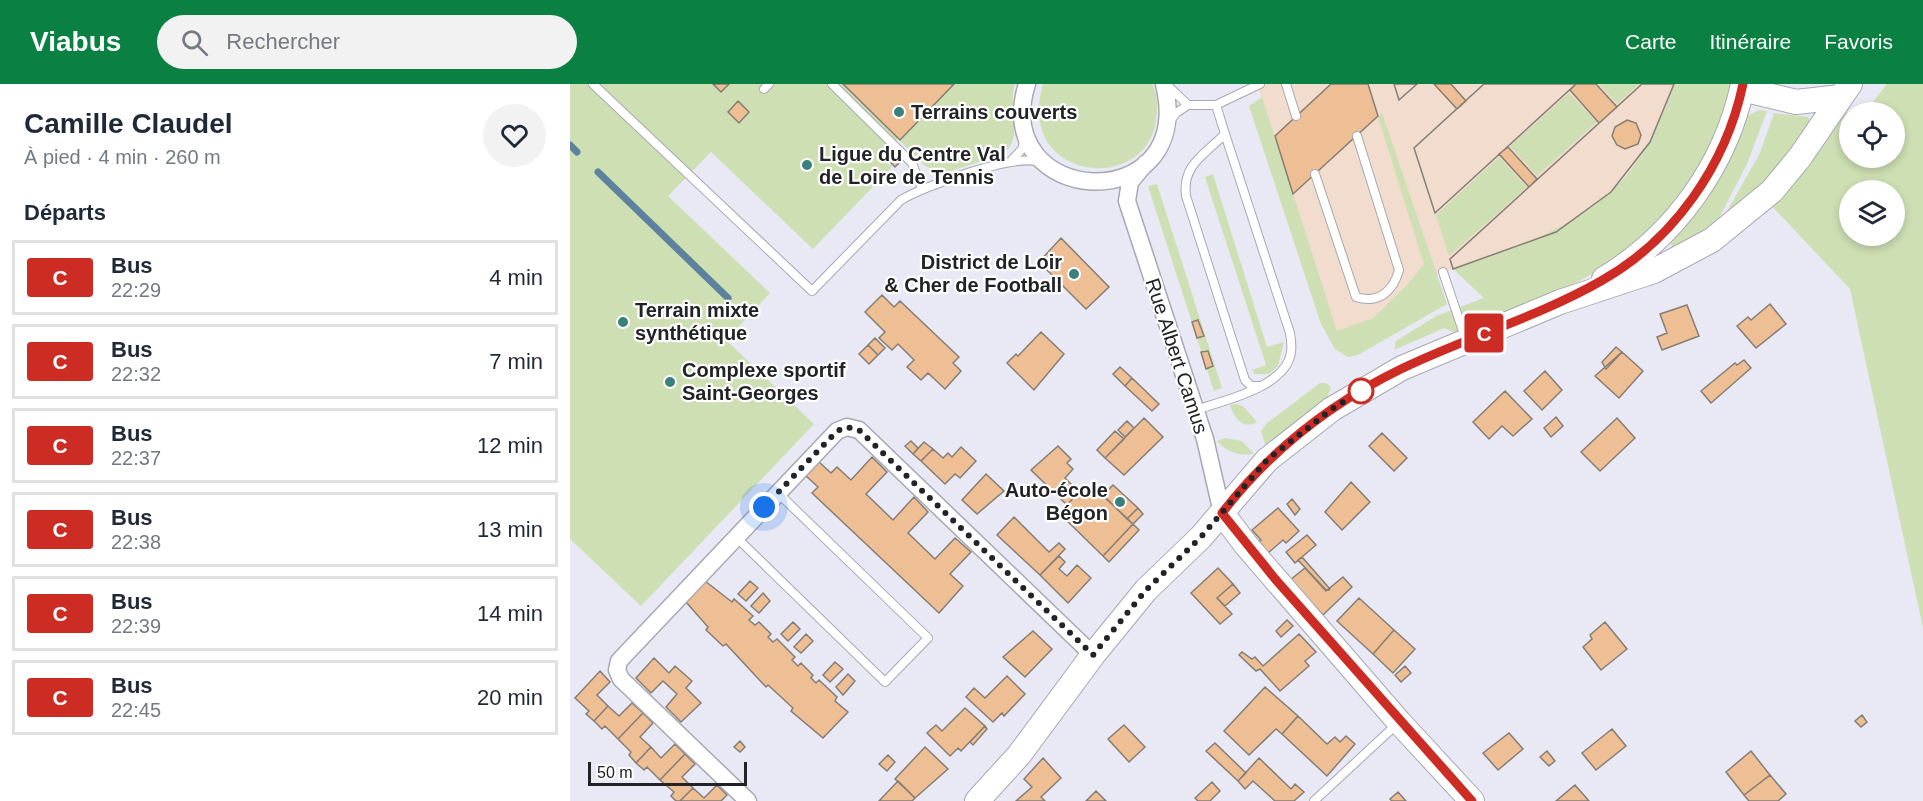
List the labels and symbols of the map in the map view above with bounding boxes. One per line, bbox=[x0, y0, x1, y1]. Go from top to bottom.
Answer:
place label: Terrains couverts bbox=[911, 101, 1077, 123]
marker: Terrains couverts bbox=[892, 105, 906, 119]
place label: Ligue du Centre Val de Loire de Tennis bbox=[819, 143, 1006, 188]
marker: Ligue du Centre Val de Loire de Tennis bbox=[800, 158, 814, 172]
place label: District de Loir & Cher de Football bbox=[884, 251, 1062, 296]
marker: District de Loir & Cher de Football bbox=[1067, 267, 1081, 281]
street label: Rue Albert Camus bbox=[1141, 275, 1213, 437]
place label: Terrain mixte synthétique bbox=[635, 299, 759, 344]
line badge: C bbox=[1464, 314, 1504, 352]
marker: Terrain mixte synthétique bbox=[616, 315, 630, 329]
place label: Complexe sportif Saint-Georges bbox=[682, 359, 846, 404]
marker: Complexe sportif Saint-Georges bbox=[663, 375, 677, 389]
unlabelled marker bbox=[1348, 378, 1374, 404]
place label: Auto-école Bégon bbox=[1005, 479, 1108, 524]
your location bbox=[749, 492, 779, 522]
marker: Auto-école Bégon bbox=[1113, 495, 1127, 509]
scale bar bbox=[588, 759, 747, 786]

